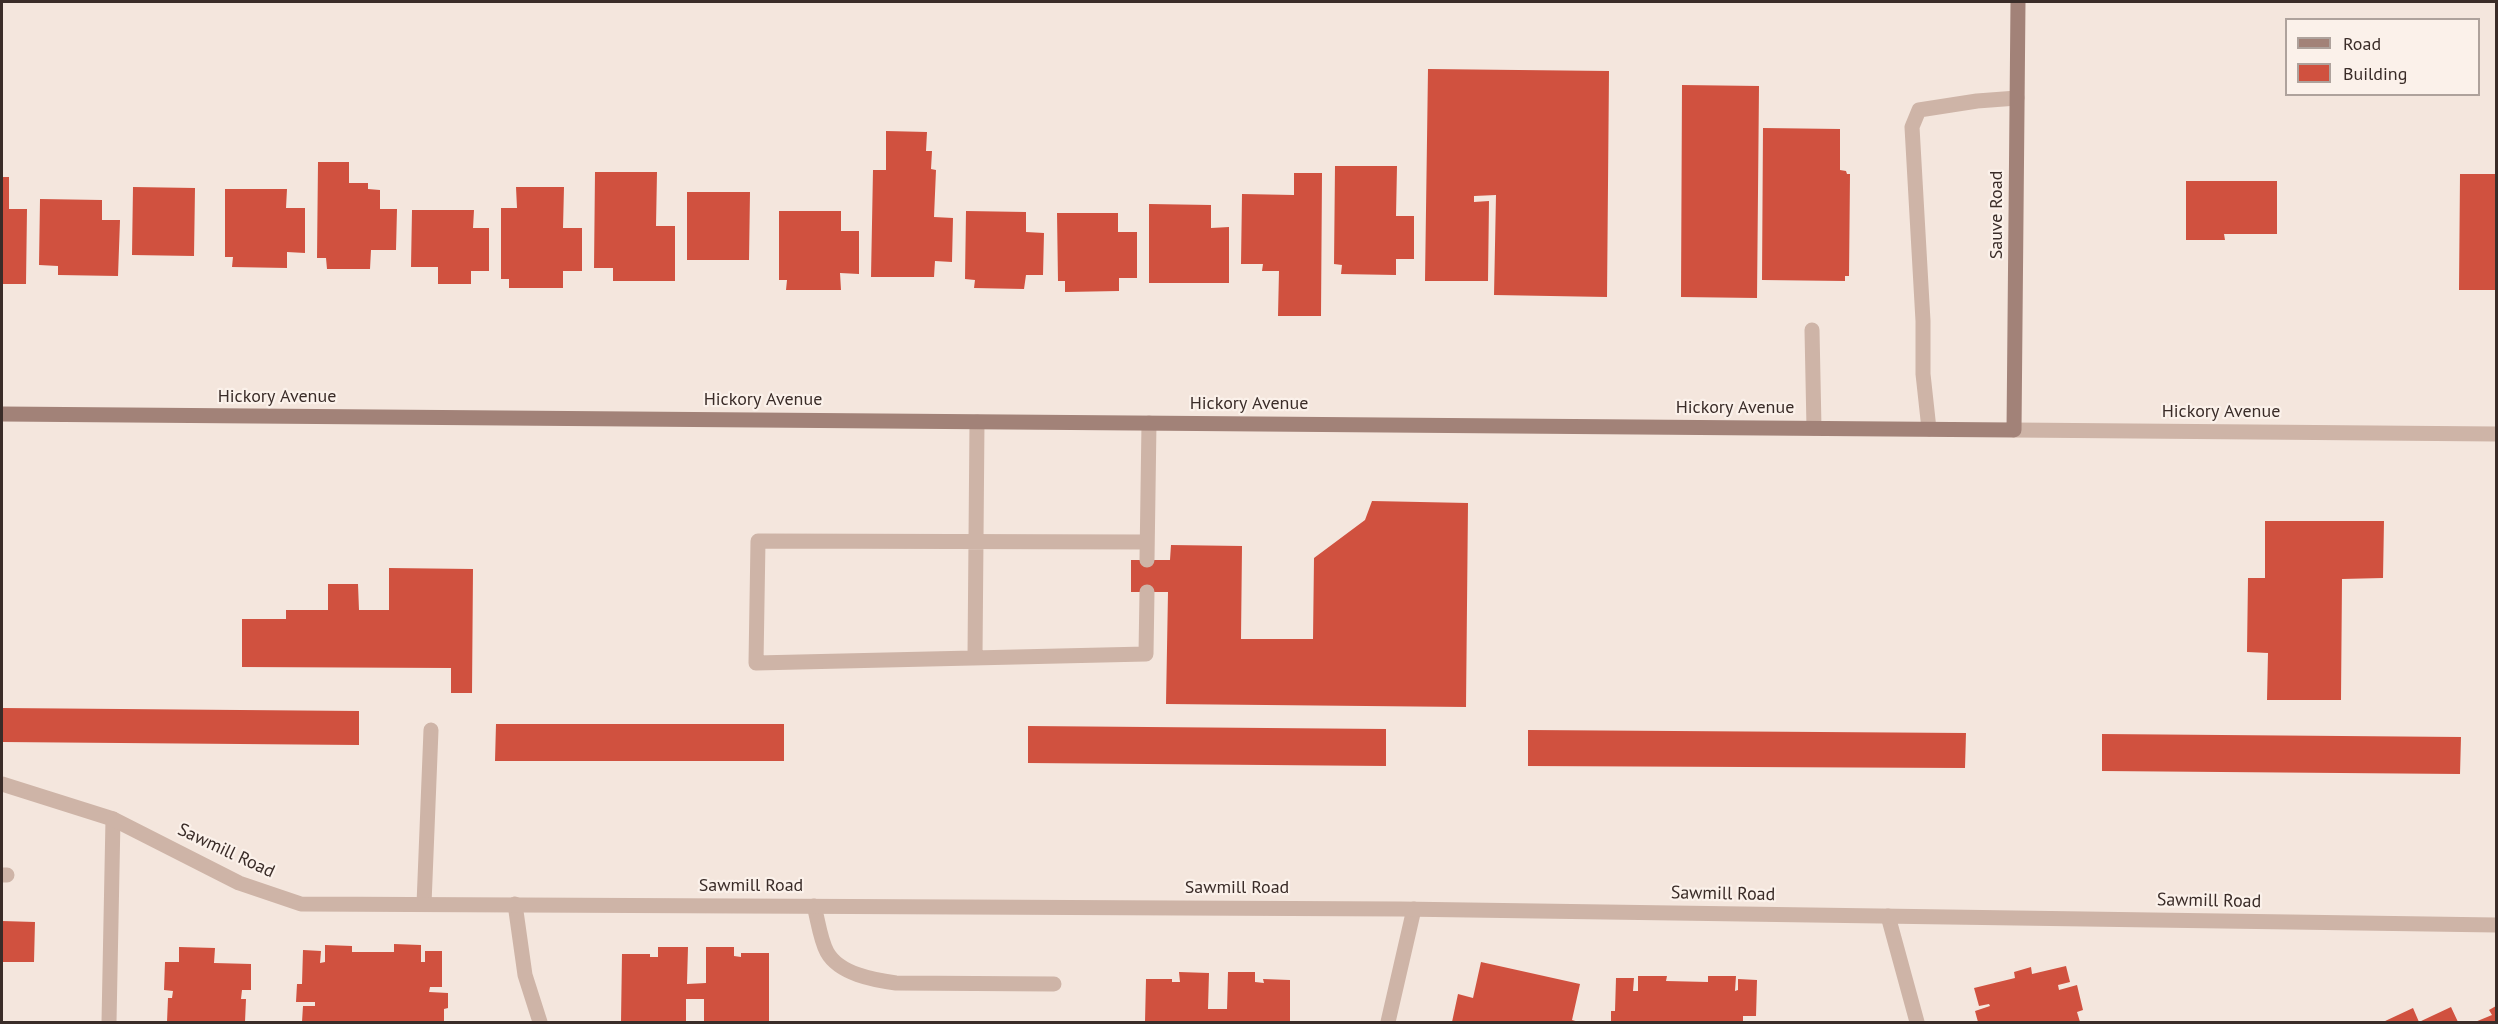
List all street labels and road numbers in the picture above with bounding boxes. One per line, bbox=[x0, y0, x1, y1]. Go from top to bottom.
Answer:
street label: Sauve Road bbox=[1986, 171, 2008, 259]
street label: Hickory Avenue bbox=[218, 386, 336, 408]
street label: Hickory Avenue bbox=[704, 389, 822, 411]
street label: Hickory Avenue bbox=[1190, 393, 1308, 415]
street label: Hickory Avenue bbox=[1676, 397, 1794, 419]
street label: Hickory Avenue bbox=[2162, 401, 2280, 423]
street label: Sawmill Road bbox=[174, 819, 278, 883]
street label: Sawmill Road bbox=[699, 875, 803, 897]
street label: Sawmill Road bbox=[1185, 877, 1289, 899]
street label: Sawmill Road bbox=[1671, 882, 1775, 906]
street label: Sawmill Road bbox=[2157, 889, 2261, 913]

